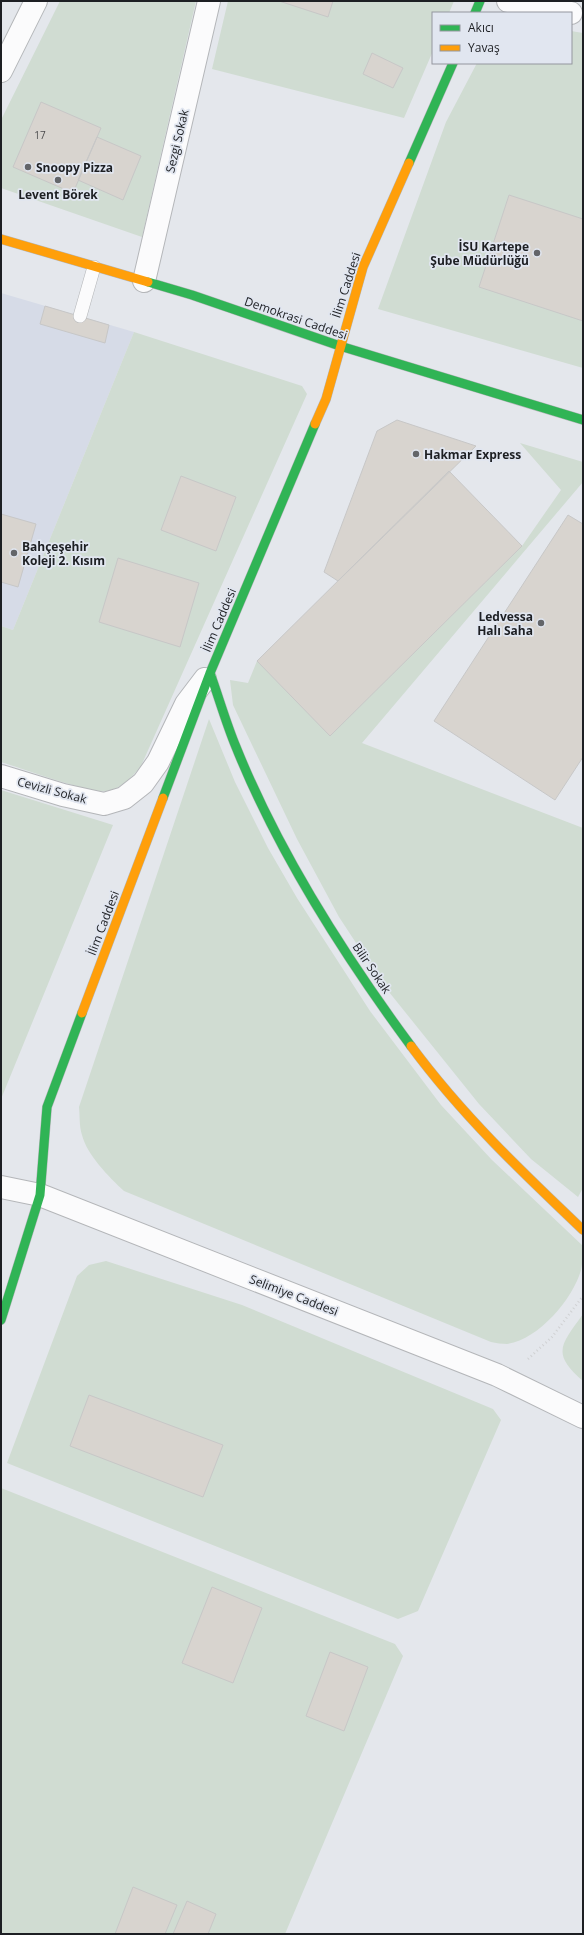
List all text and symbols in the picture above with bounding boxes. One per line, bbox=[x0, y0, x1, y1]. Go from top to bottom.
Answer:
legend bbox=[432, 12, 572, 64]
text: Akıcı bbox=[468, 19, 494, 36]
text: Yavaş bbox=[468, 39, 500, 56]
street label: Sezgi Sokak bbox=[161, 107, 193, 174]
house number: 17 bbox=[34, 128, 46, 142]
place label: Snoopy Pizza bbox=[36, 159, 113, 176]
marker: Snoopy Pizza bbox=[23, 162, 33, 172]
marker: Levent Börek bbox=[53, 175, 63, 185]
place label: Levent Börek bbox=[18, 186, 98, 203]
place label: İSU Kartepe Şube Müdürlüğü bbox=[430, 238, 529, 269]
marker: İSU Kartepe Şube Müdürlüğü bbox=[532, 248, 542, 258]
street label: İlim Caddesi bbox=[327, 250, 365, 320]
street label: Demokrasi Caddesi bbox=[242, 292, 350, 344]
place label: Hakmar Express bbox=[424, 446, 521, 463]
marker: Hakmar Express bbox=[411, 449, 421, 459]
place label: Bahçeşehir Koleji 2. Kısım bbox=[22, 538, 105, 569]
marker: Bahçeşehir Koleji 2. Kısım bbox=[9, 548, 19, 558]
street label: İlim Caddesi bbox=[198, 585, 240, 655]
place label: Ledvessa Halı Saha bbox=[477, 608, 533, 639]
marker: Ledvessa Halı Saha bbox=[536, 618, 546, 628]
street label: Cevizli Sokak bbox=[15, 773, 89, 808]
street label: İlim Caddesi bbox=[83, 888, 123, 958]
street label: Bilir Sokak bbox=[349, 939, 396, 997]
street label: Selimiye Caddesi bbox=[247, 1270, 341, 1320]

